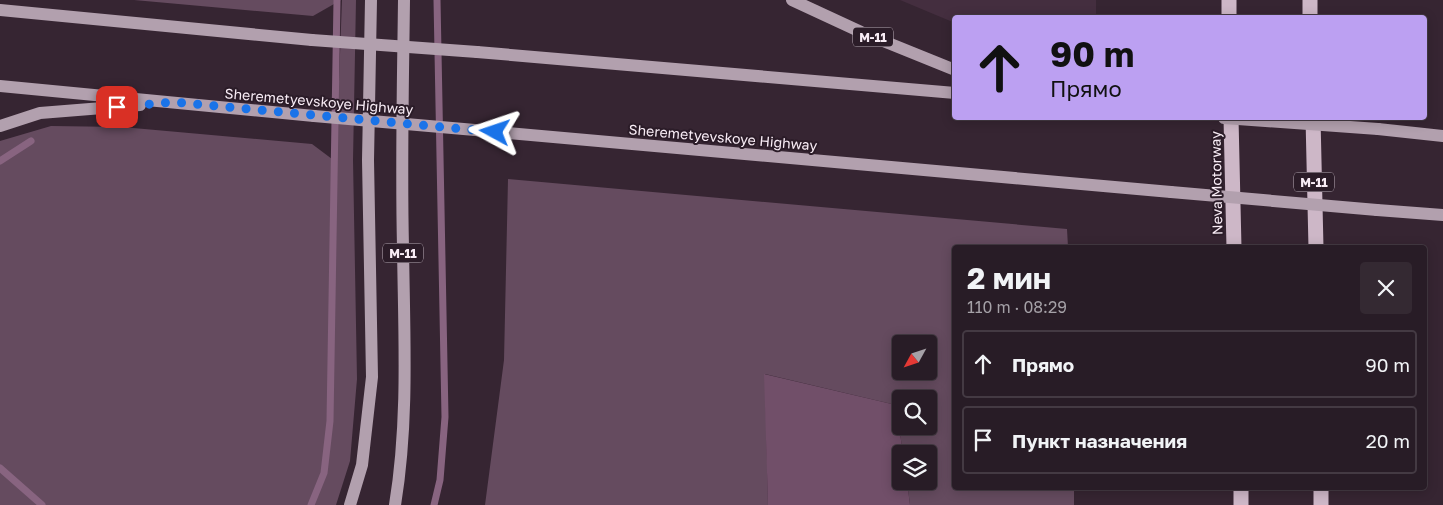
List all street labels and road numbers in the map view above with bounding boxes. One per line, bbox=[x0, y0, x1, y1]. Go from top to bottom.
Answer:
road number: М-11 bbox=[853, 28, 893, 46]
street label: Sheremetyevskoye Highway bbox=[224, 84, 414, 118]
street label: Sheremetyevskoye Highway bbox=[628, 120, 818, 154]
street label: Neva Motorway bbox=[1207, 131, 1225, 235]
road number: М-11 bbox=[1294, 172, 1334, 192]
road number: М-11 bbox=[383, 244, 423, 262]

